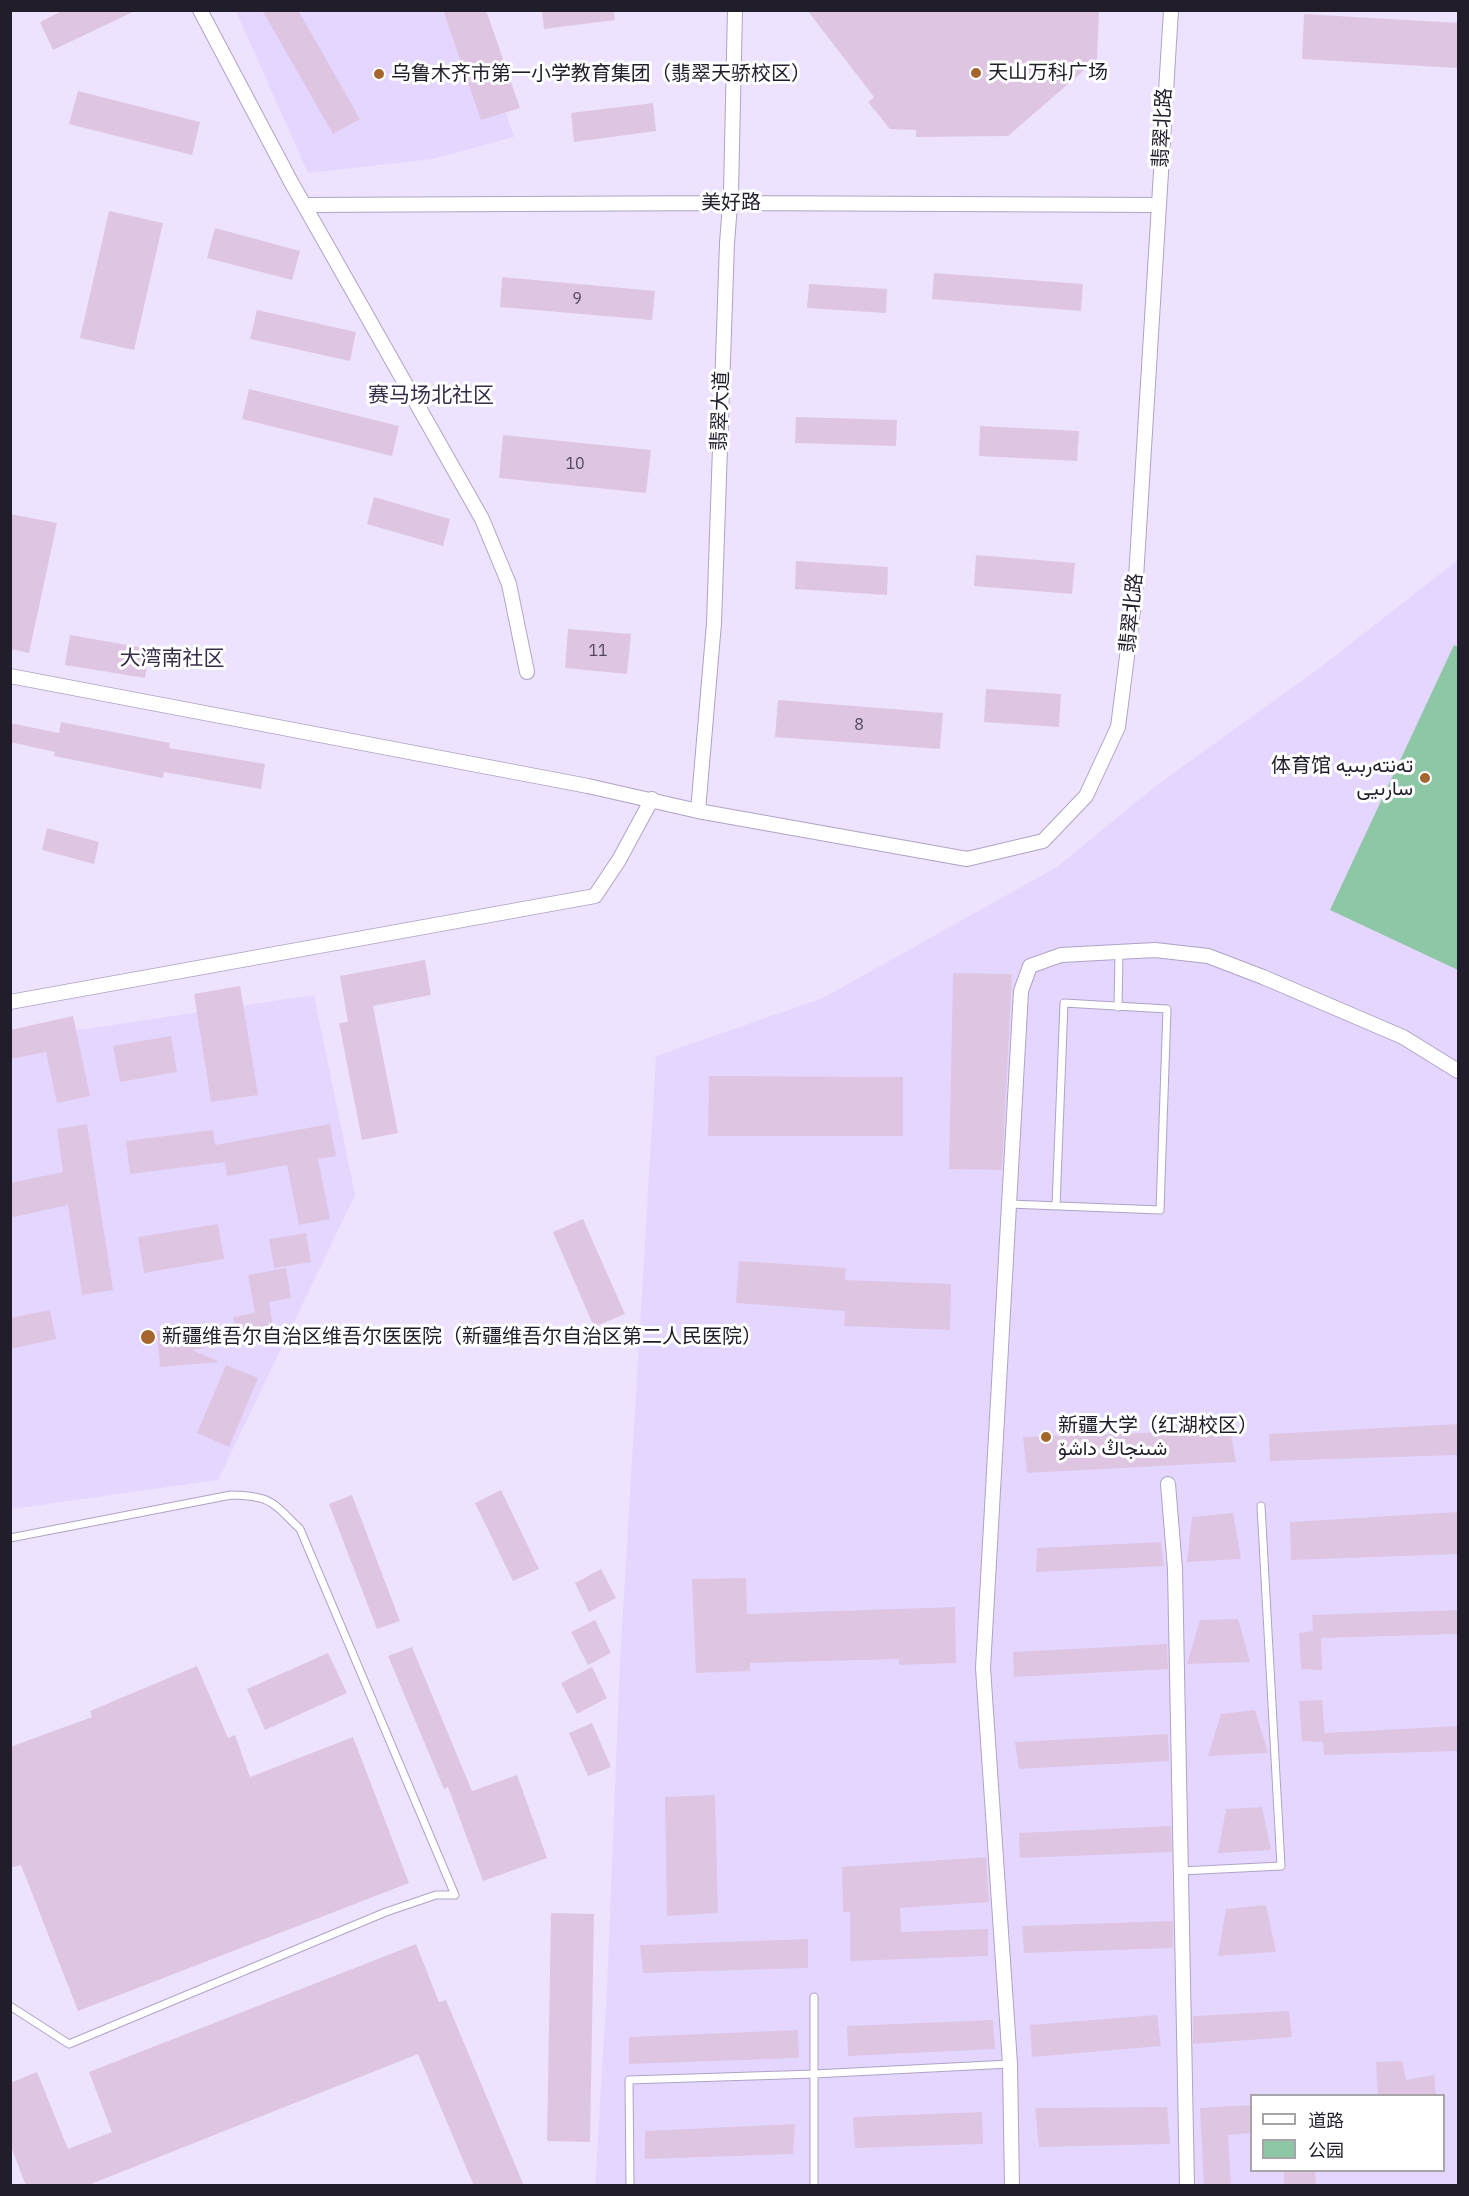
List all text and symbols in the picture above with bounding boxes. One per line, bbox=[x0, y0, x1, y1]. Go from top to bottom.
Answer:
place label: 天山万科广场 bbox=[988, 61, 1108, 85]
place label: 乌鲁木齐市第一小学教育集团（翡翠天骄校区） bbox=[391, 62, 811, 86]
marker: 天山万科广场 bbox=[969, 66, 983, 80]
marker: 乌鲁木齐市第一小学教育集团（翡翠天骄校区） bbox=[372, 67, 386, 81]
street label: 翡翠北路 bbox=[1149, 87, 1177, 169]
street label: 美好路 bbox=[701, 191, 761, 215]
house number: 9 bbox=[572, 289, 582, 309]
street label: 翡翠大道 bbox=[708, 371, 734, 451]
district label: 赛马场北社区 bbox=[368, 383, 494, 409]
house number: 10 bbox=[565, 454, 585, 474]
street label: 翡翠北路 bbox=[1116, 572, 1148, 654]
house number: 11 bbox=[588, 641, 608, 661]
district label: 大湾南社区 bbox=[120, 646, 224, 672]
house number: 8 bbox=[854, 715, 864, 735]
place label: 体育馆 تەنتەربىيە سارىيى bbox=[1271, 754, 1413, 801]
marker: 体育馆 تەنتەربىيە سارىيى bbox=[1418, 771, 1432, 785]
place label: 新疆维吾尔自治区维吾尔医医院（新疆维吾尔自治区第二人民医院） bbox=[162, 1325, 762, 1349]
marker: 新疆维吾尔自治区维吾尔医医院（新疆维吾尔自治区第二人民医院） bbox=[139, 1328, 157, 1346]
place label: 新疆大学（红湖校区） شىنجاڭ داشۆ bbox=[1058, 1414, 1258, 1461]
marker: 新疆大学（红湖校区） شىنجاڭ داشۆ bbox=[1039, 1430, 1053, 1444]
legend bbox=[1250, 2094, 1445, 2172]
text: 道路 bbox=[1308, 2109, 1344, 2132]
text: 公园 bbox=[1308, 2139, 1344, 2162]

